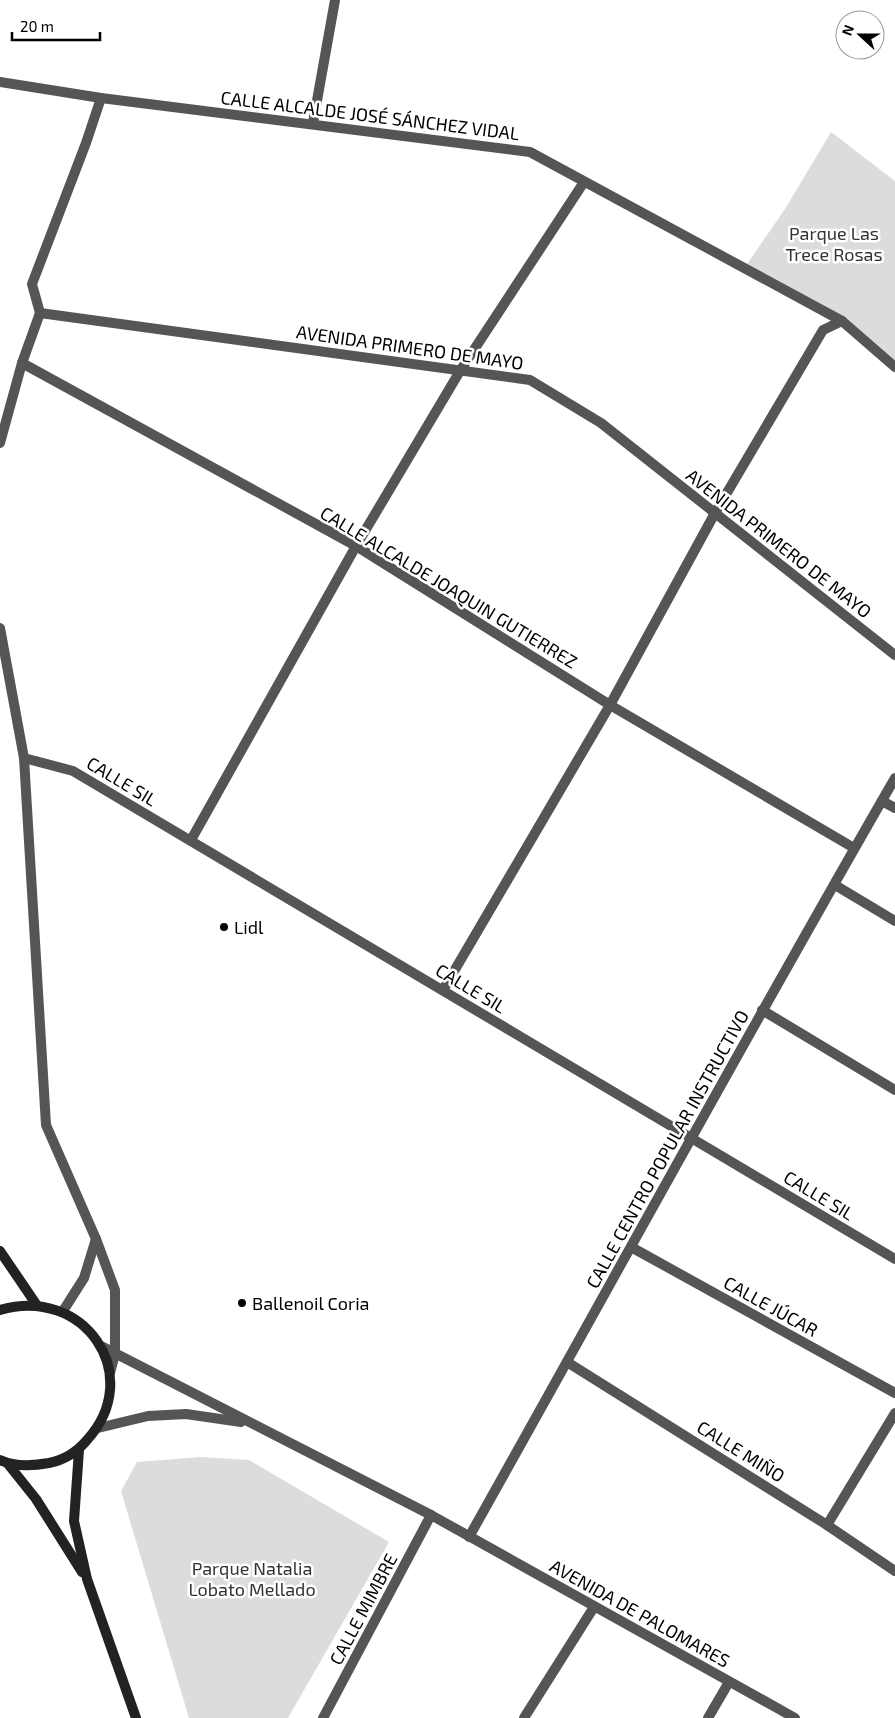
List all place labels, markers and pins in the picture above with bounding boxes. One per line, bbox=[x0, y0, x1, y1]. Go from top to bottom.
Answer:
place label: Lidl bbox=[234, 916, 264, 938]
marker: Lidl bbox=[218, 921, 230, 933]
place label: Ballenoil Coria bbox=[252, 1292, 370, 1314]
marker: Ballenoil Coria bbox=[236, 1297, 248, 1309]

